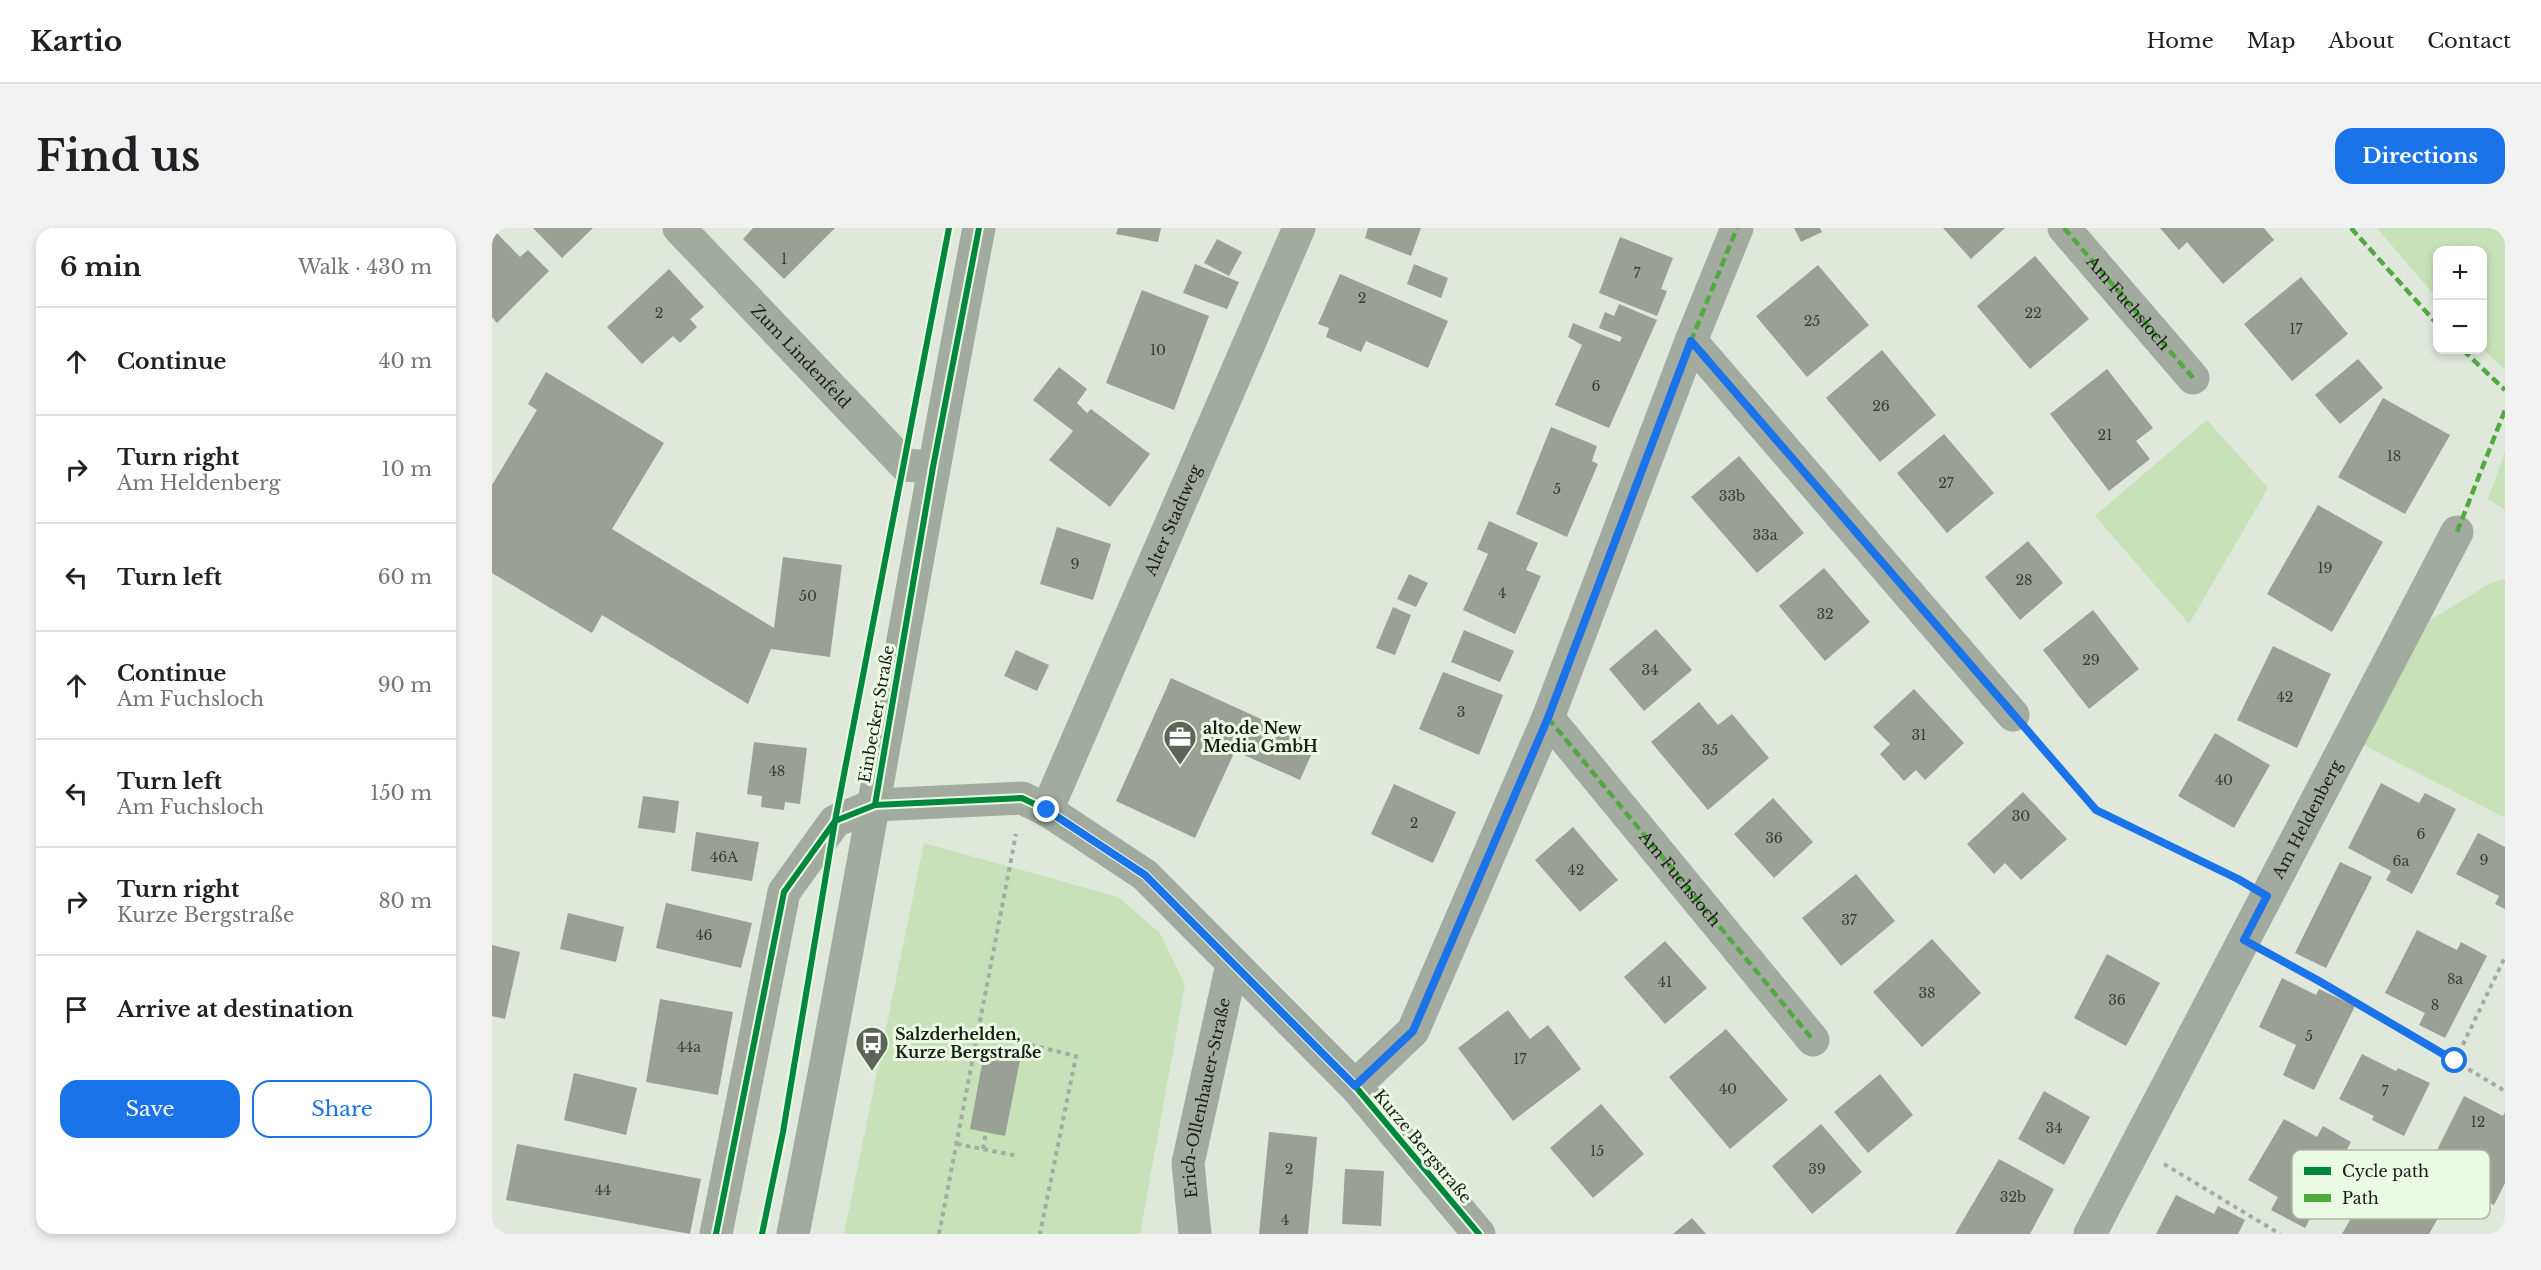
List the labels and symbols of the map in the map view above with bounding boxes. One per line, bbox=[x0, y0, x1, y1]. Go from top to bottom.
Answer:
house number: 1 bbox=[781, 250, 787, 268]
street label: Am Fuchsloch bbox=[2082, 251, 2175, 354]
house number: 7 bbox=[1633, 264, 1641, 282]
house number: 2 bbox=[1358, 289, 1366, 307]
street label: Zum Lindenfeld bbox=[747, 300, 855, 412]
house number: 2 bbox=[655, 304, 663, 322]
house number: 22 bbox=[2024, 304, 2042, 322]
house number: 25 bbox=[1804, 312, 1820, 330]
house number: 17 bbox=[2289, 320, 2304, 338]
house number: 10 bbox=[1150, 341, 1166, 359]
house number: 6 bbox=[1591, 377, 1601, 395]
house number: 26 bbox=[1872, 397, 1890, 415]
house number: 21 bbox=[2098, 426, 2112, 444]
house number: 18 bbox=[2387, 447, 2401, 465]
street label: Alter Stadtweg bbox=[1139, 461, 1206, 579]
house number: 27 bbox=[1938, 474, 1955, 492]
house number: 5 bbox=[1553, 480, 1561, 498]
house number: 33b bbox=[1719, 487, 1745, 505]
house number: 33a bbox=[1752, 526, 1778, 544]
house number: 9 bbox=[1070, 555, 1080, 573]
house number: 19 bbox=[2317, 559, 2333, 577]
house number: 28 bbox=[2015, 571, 2033, 589]
house number: 4 bbox=[1498, 584, 1506, 602]
house number: 50 bbox=[799, 587, 817, 605]
house number: 32 bbox=[1816, 605, 1834, 623]
street label: Einbecker Straße bbox=[854, 644, 898, 784]
house number: 29 bbox=[2082, 651, 2100, 669]
house number: 34 bbox=[1642, 661, 1658, 679]
house number: 42 bbox=[2277, 688, 2293, 706]
house number: 3 bbox=[1457, 703, 1465, 721]
place label: alto.de New Media GmbH bbox=[1203, 718, 1318, 756]
office icon: alto.de New Media GmbH bbox=[1162, 719, 1198, 766]
house number: 31 bbox=[1912, 726, 1926, 744]
house number: 35 bbox=[1702, 741, 1718, 759]
street label: Am Heldenberg bbox=[2267, 756, 2346, 883]
house number: 48 bbox=[769, 762, 785, 780]
house number: 40 bbox=[2215, 771, 2233, 789]
route end bbox=[1033, 796, 1059, 822]
house number: 30 bbox=[2012, 807, 2030, 825]
house number: 2 bbox=[1410, 814, 1418, 832]
house number: 6 bbox=[2416, 825, 2426, 843]
street label: Am Fuchsloch bbox=[1634, 826, 1725, 930]
house number: 36 bbox=[1765, 829, 1783, 847]
house number: 46A bbox=[710, 848, 738, 866]
house number: 9 bbox=[2479, 851, 2489, 869]
house number: 6a bbox=[2393, 852, 2410, 870]
house number: 42 bbox=[1568, 861, 1584, 879]
house number: 37 bbox=[1841, 911, 1858, 929]
house number: 46 bbox=[695, 926, 713, 944]
house number: 8a bbox=[2447, 970, 2463, 988]
house number: 41 bbox=[1658, 973, 1672, 991]
house number: 38 bbox=[1918, 984, 1936, 1002]
house number: 36 bbox=[2108, 991, 2126, 1009]
street label: Erich-Ollenhauer-Straße bbox=[1178, 996, 1234, 1199]
house number: 8 bbox=[2431, 996, 2439, 1014]
place label: Salzderhelden, Kurze Bergstraße bbox=[895, 1024, 1041, 1062]
bus stop icon: Salzderhelden, Kurze Bergstraße bbox=[854, 1025, 890, 1072]
house number: 5 bbox=[2305, 1027, 2313, 1045]
house number: 44a bbox=[677, 1038, 701, 1056]
route start bbox=[2441, 1047, 2467, 1073]
house number: 17 bbox=[1513, 1050, 1528, 1068]
house number: 40 bbox=[1719, 1080, 1737, 1098]
house number: 7 bbox=[2381, 1082, 2389, 1100]
street label: Kurze Bergstraße bbox=[1370, 1085, 1476, 1207]
house number: 12 bbox=[2471, 1113, 2485, 1131]
house number: 34 bbox=[2046, 1119, 2062, 1137]
house number: 15 bbox=[1590, 1142, 1604, 1160]
legend bbox=[2292, 1150, 2490, 1219]
house number: 2 bbox=[1285, 1160, 1293, 1178]
house number: 39 bbox=[1808, 1160, 1826, 1178]
text: Cycle path bbox=[2342, 1161, 2429, 1181]
house number: 44 bbox=[595, 1181, 611, 1199]
house number: 32b bbox=[2000, 1188, 2026, 1206]
text: Path bbox=[2342, 1188, 2379, 1208]
house number: 4 bbox=[1281, 1211, 1289, 1229]

